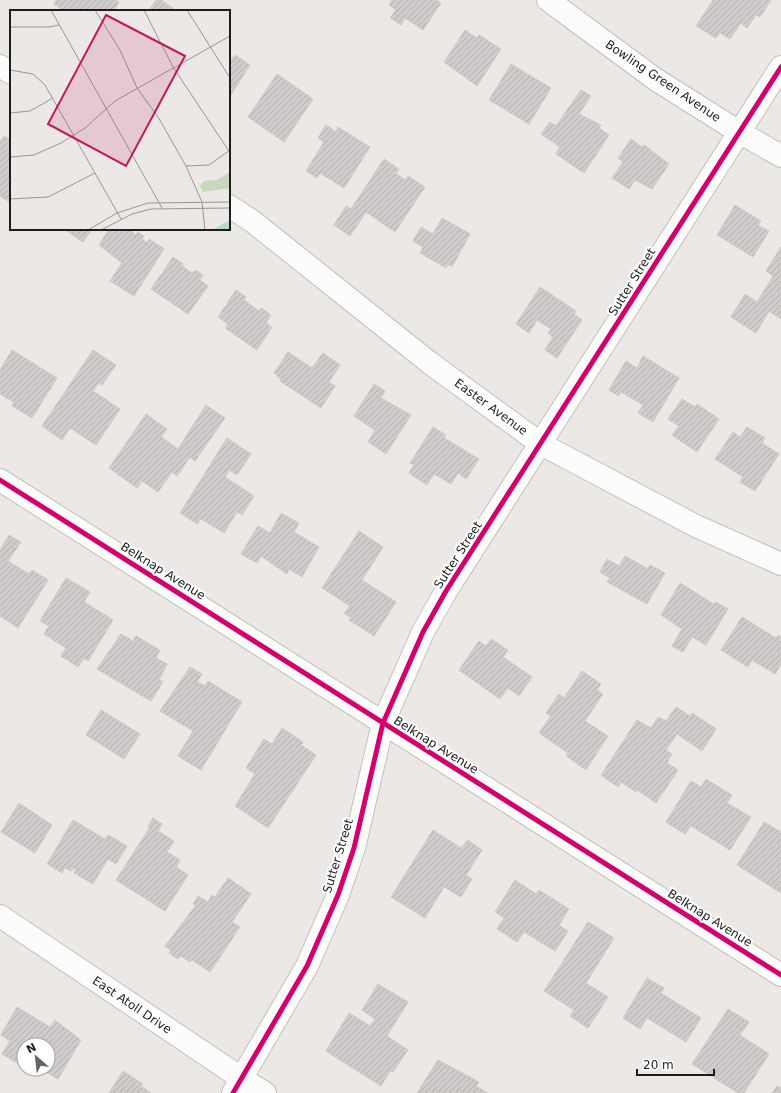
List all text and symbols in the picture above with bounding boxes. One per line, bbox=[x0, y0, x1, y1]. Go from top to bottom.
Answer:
inset map bbox=[10, 10, 230, 230]
street label: Bowling Green Avenue bbox=[603, 37, 723, 125]
street label: Sutter Street bbox=[606, 245, 659, 318]
street label: Easter Avenue bbox=[452, 376, 530, 438]
street label: Sutter Street bbox=[431, 519, 485, 591]
street label: Belknap Avenue bbox=[118, 539, 208, 603]
street label: Belknap Avenue bbox=[391, 713, 481, 777]
street label: Sutter Street bbox=[320, 817, 356, 895]
street label: Belknap Avenue bbox=[665, 886, 755, 950]
street label: East Atoll Drive bbox=[90, 973, 174, 1037]
north arrow bbox=[16, 1037, 56, 1077]
text: N bbox=[24, 1041, 39, 1057]
scale bar bbox=[637, 1051, 714, 1077]
text: 20 m bbox=[643, 1058, 674, 1072]

